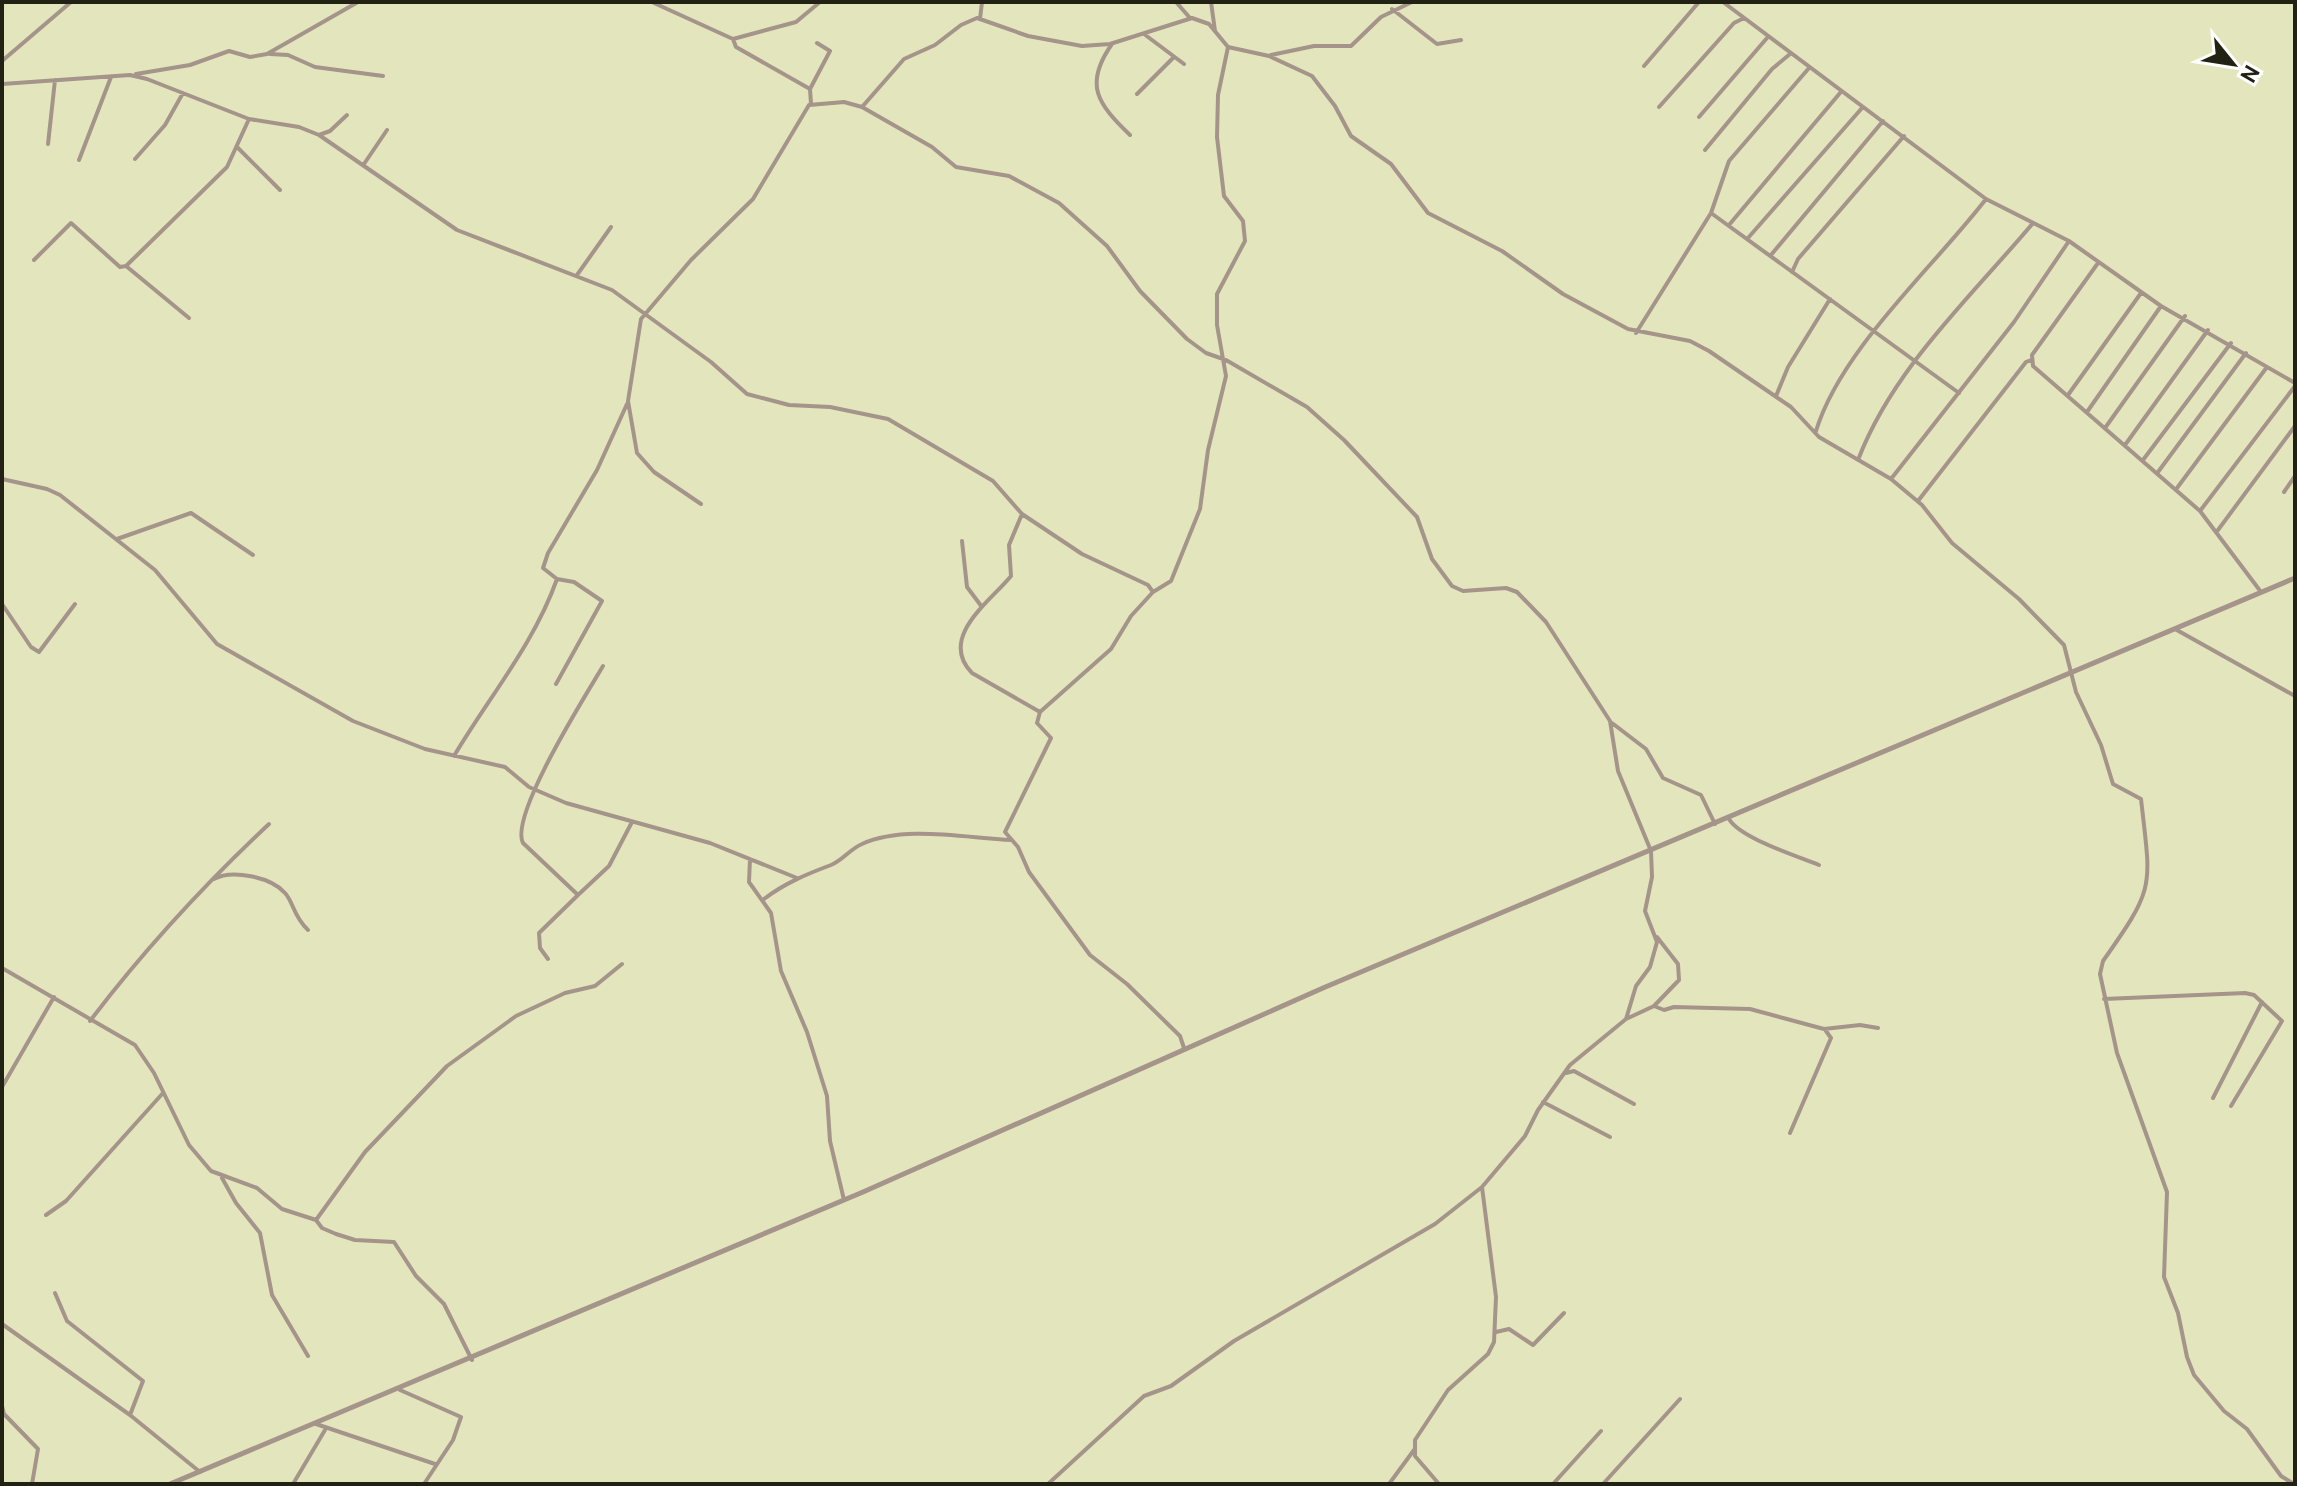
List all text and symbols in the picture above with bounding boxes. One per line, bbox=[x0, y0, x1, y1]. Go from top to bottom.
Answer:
north arrow bbox=[2193, 24, 2273, 104]
text: N bbox=[2234, 60, 2265, 87]

